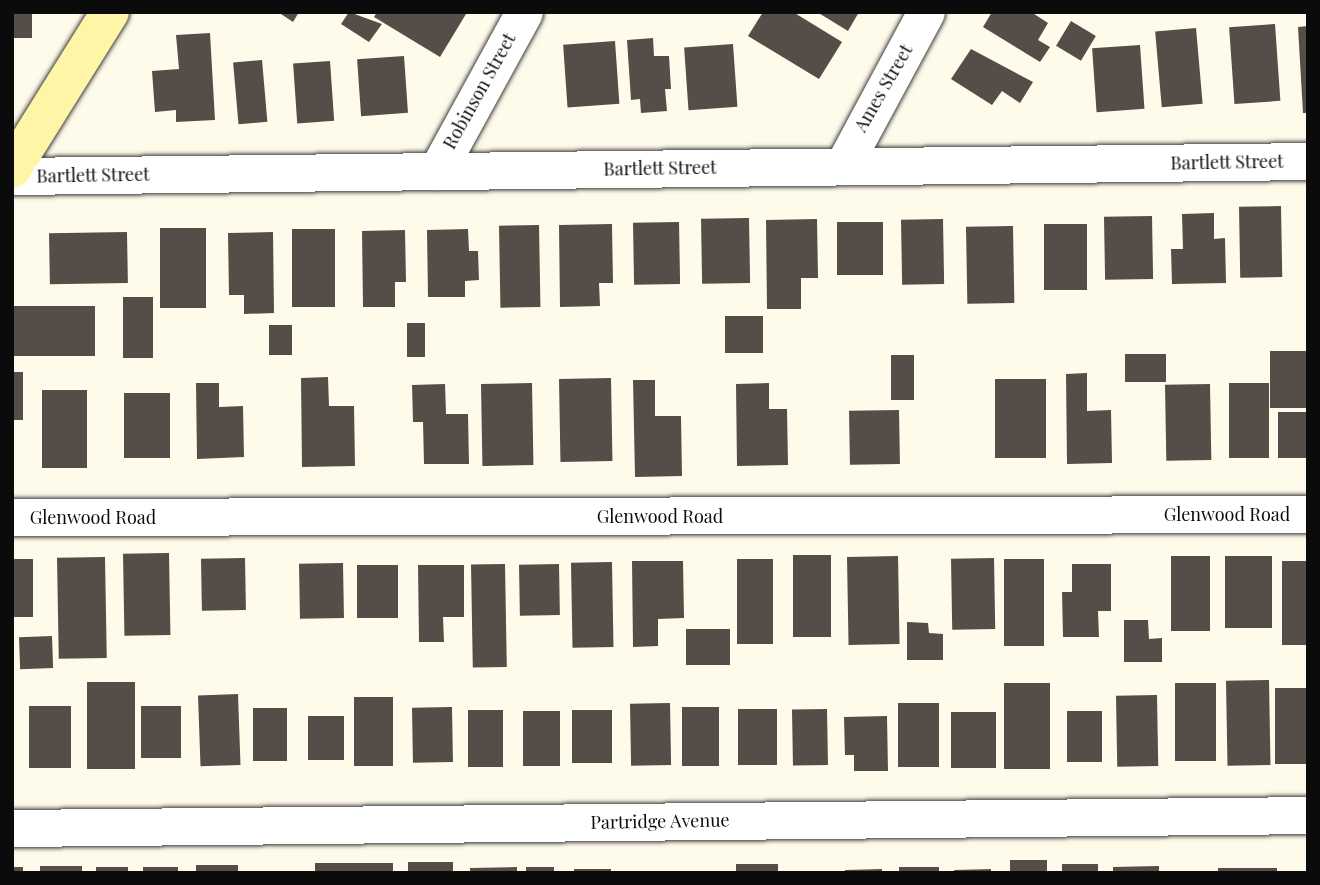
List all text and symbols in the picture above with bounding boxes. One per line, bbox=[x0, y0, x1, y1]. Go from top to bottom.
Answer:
street label: Robinson Street bbox=[438, 29, 520, 153]
street label: Ames Street bbox=[849, 40, 917, 136]
street label: Bartlett Street bbox=[1170, 150, 1284, 174]
street label: Bartlett Street bbox=[603, 156, 717, 180]
street label: Bartlett Street bbox=[36, 163, 150, 187]
street label: Glenwood Road bbox=[1164, 503, 1290, 525]
street label: Glenwood Road bbox=[597, 505, 723, 527]
street label: Glenwood Road bbox=[30, 506, 156, 528]
street label: Partridge Avenue bbox=[590, 809, 730, 833]

